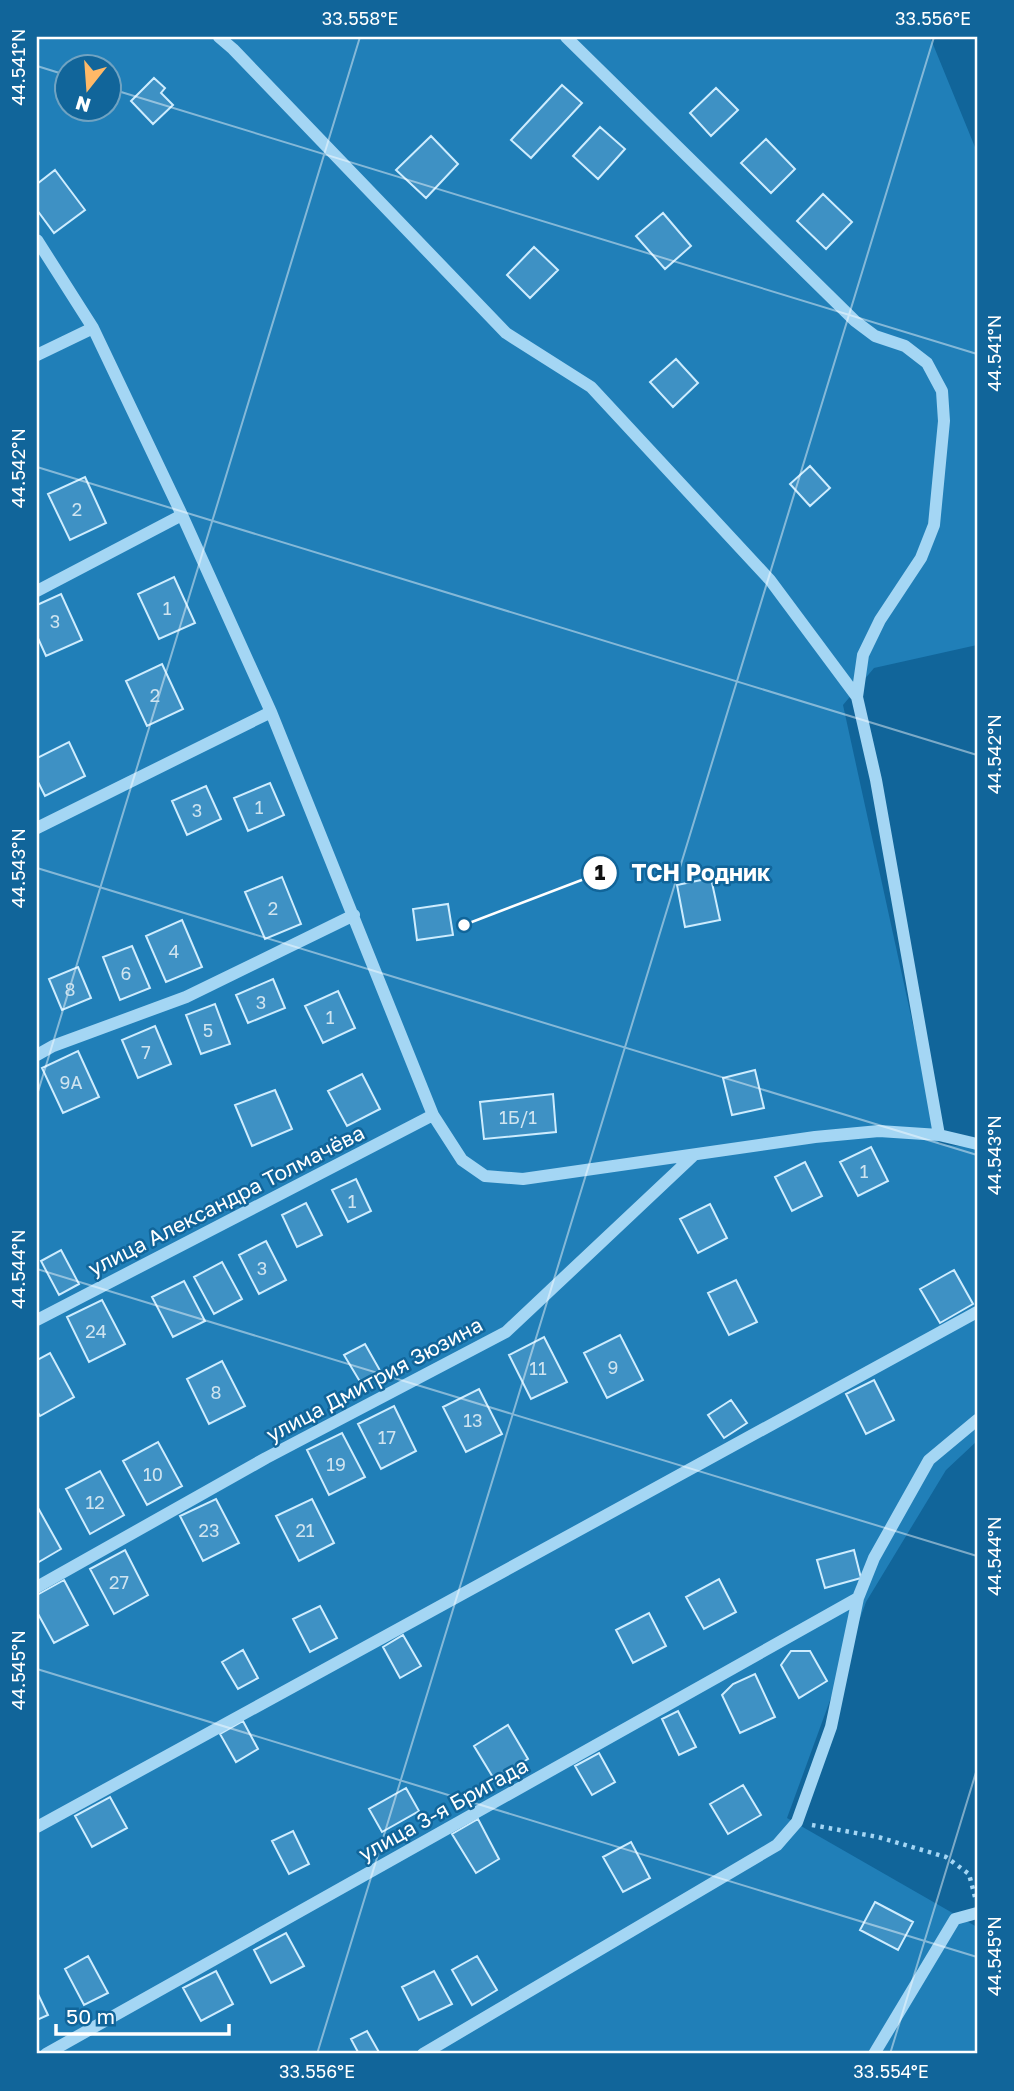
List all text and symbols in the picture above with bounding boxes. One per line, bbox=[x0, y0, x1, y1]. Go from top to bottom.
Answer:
text: 33.558°E bbox=[322, 7, 398, 29]
text: 33.556°E bbox=[895, 7, 971, 29]
text: 44.541°N bbox=[7, 29, 29, 105]
north arrow bbox=[52, 52, 122, 122]
text: N bbox=[73, 92, 93, 118]
text: 44.541°N bbox=[983, 315, 1005, 391]
text: 44.542°N bbox=[7, 428, 29, 508]
house number: 2 bbox=[72, 498, 82, 520]
house number: 1 bbox=[163, 597, 172, 619]
house number: 3 bbox=[50, 610, 60, 632]
house number: 2 bbox=[150, 684, 160, 706]
text: 44.542°N bbox=[983, 714, 1005, 794]
house number: 1 bbox=[255, 796, 264, 818]
house number: 3 bbox=[192, 799, 202, 821]
text: 44.543°N bbox=[7, 828, 29, 908]
callout: ТСН Родник bbox=[583, 851, 785, 895]
text: ТСН Родник bbox=[632, 858, 771, 886]
text: 1 bbox=[595, 859, 606, 885]
house number: 2 bbox=[268, 897, 278, 919]
house number: 4 bbox=[169, 940, 180, 962]
house number: 6 bbox=[121, 962, 131, 984]
house number: 8 bbox=[65, 978, 75, 1000]
house number: 3 bbox=[256, 991, 266, 1013]
house number: 1 bbox=[326, 1006, 335, 1028]
house number: 5 bbox=[203, 1019, 213, 1041]
house number: 7 bbox=[141, 1041, 151, 1063]
house number: 9А bbox=[60, 1071, 82, 1093]
house number: 1Б/1 bbox=[499, 1106, 537, 1128]
text: 44.543°N bbox=[983, 1115, 1005, 1195]
street label: улица Александра Толмачёва bbox=[84, 1119, 368, 1281]
house number: 1 bbox=[860, 1160, 869, 1182]
house number: 1 bbox=[348, 1190, 357, 1212]
text: 44.544°N bbox=[7, 1229, 29, 1309]
house number: 3 bbox=[257, 1257, 267, 1279]
street label: улица Дмитрия Зюзина bbox=[261, 1311, 487, 1447]
house number: 24 bbox=[85, 1320, 107, 1342]
house number: 9 bbox=[608, 1356, 618, 1378]
house number: 11 bbox=[529, 1357, 547, 1379]
house number: 8 bbox=[211, 1381, 221, 1403]
house number: 13 bbox=[463, 1409, 483, 1431]
house number: 17 bbox=[378, 1426, 396, 1448]
house number: 19 bbox=[326, 1453, 346, 1475]
house number: 10 bbox=[143, 1463, 163, 1485]
house number: 12 bbox=[85, 1491, 105, 1513]
text: 44.544°N bbox=[983, 1516, 1005, 1596]
house number: 23 bbox=[199, 1519, 219, 1541]
house number: 21 bbox=[295, 1519, 315, 1541]
house number: 27 bbox=[109, 1571, 129, 1593]
text: 44.545°N bbox=[7, 1630, 29, 1710]
street label: улица 3-я Бригада bbox=[354, 1752, 532, 1866]
text: 44.545°N bbox=[983, 1916, 1005, 1996]
scale bar bbox=[56, 1993, 229, 2037]
text: 50 m bbox=[66, 2003, 115, 2029]
text: 33.556°E bbox=[279, 2060, 355, 2082]
text: 33.554°E bbox=[853, 2060, 929, 2082]

